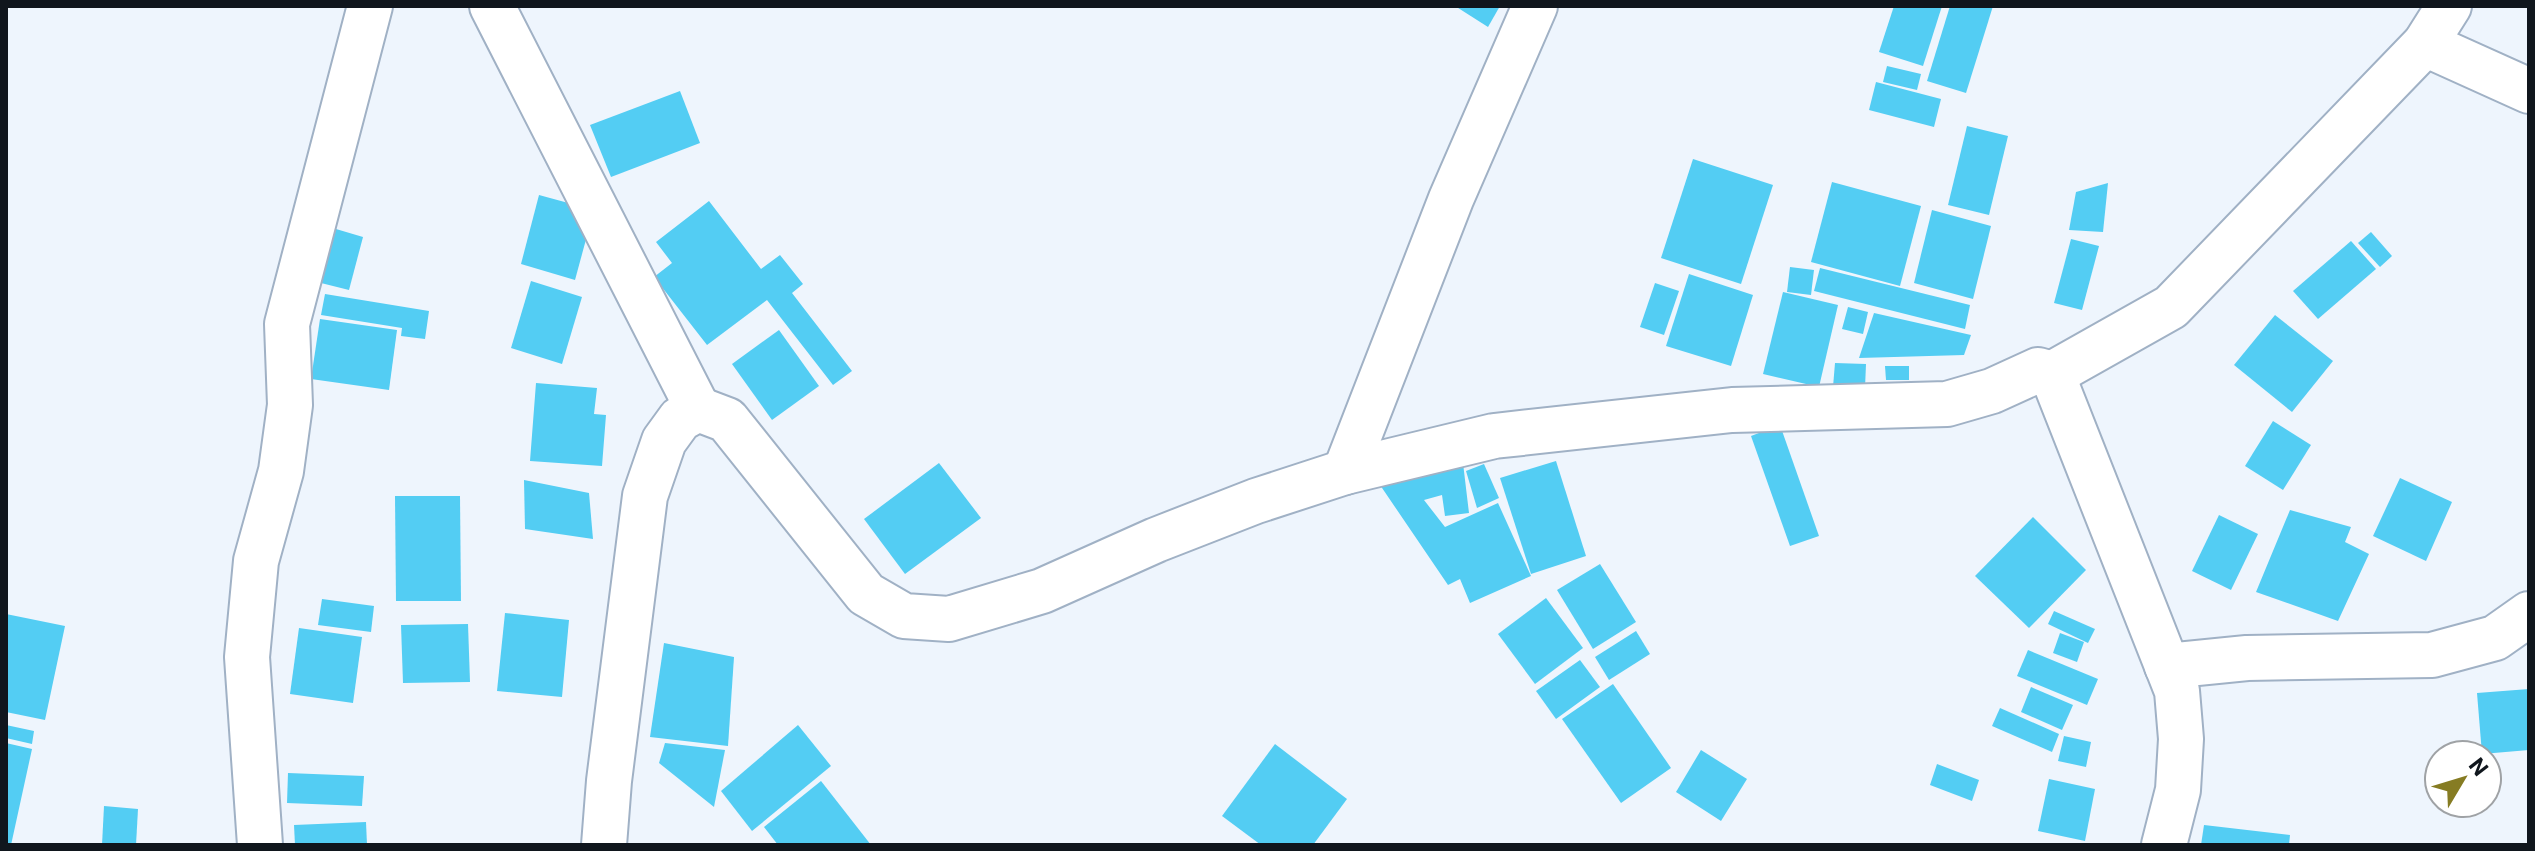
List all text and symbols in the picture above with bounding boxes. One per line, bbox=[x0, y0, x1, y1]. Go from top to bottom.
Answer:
north arrow bbox=[2423, 739, 2503, 819]
text: N bbox=[2464, 753, 2493, 781]

